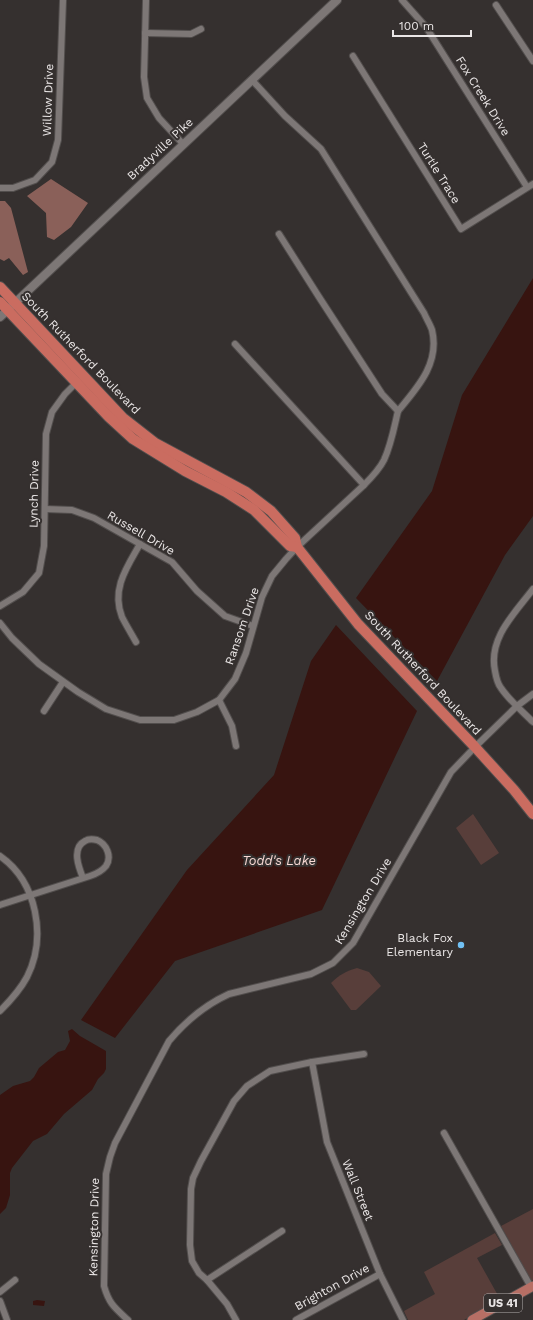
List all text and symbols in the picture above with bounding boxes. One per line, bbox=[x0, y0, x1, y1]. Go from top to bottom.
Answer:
scale bar bbox=[393, 12, 471, 38]
text: 100 m bbox=[399, 19, 434, 33]
street label: Fox Creek Drive bbox=[453, 54, 513, 138]
street label: Willow Drive bbox=[40, 63, 56, 137]
street label: Bradyville Pike bbox=[124, 115, 196, 183]
street label: Turtle Trace bbox=[415, 140, 463, 206]
street label: South Rutherford Boulevard bbox=[19, 289, 143, 417]
street label: Lynch Drive bbox=[26, 460, 42, 528]
street label: Russell Drive bbox=[105, 508, 177, 558]
street label: Ransom Drive bbox=[222, 585, 262, 667]
street label: South Rutherford Boulevard bbox=[362, 608, 484, 738]
water label: Todd's Lake bbox=[242, 853, 316, 868]
street label: Kensington Drive bbox=[332, 855, 394, 947]
place label: Black Fox Elementary bbox=[386, 931, 454, 959]
marker: Black Fox Elementary bbox=[456, 940, 466, 950]
street label: Wall Street bbox=[339, 1157, 377, 1223]
street label: Kensington Drive bbox=[86, 1177, 102, 1276]
street label: Brighton Drive bbox=[292, 1261, 372, 1313]
road number: US 41 bbox=[484, 1294, 522, 1312]

